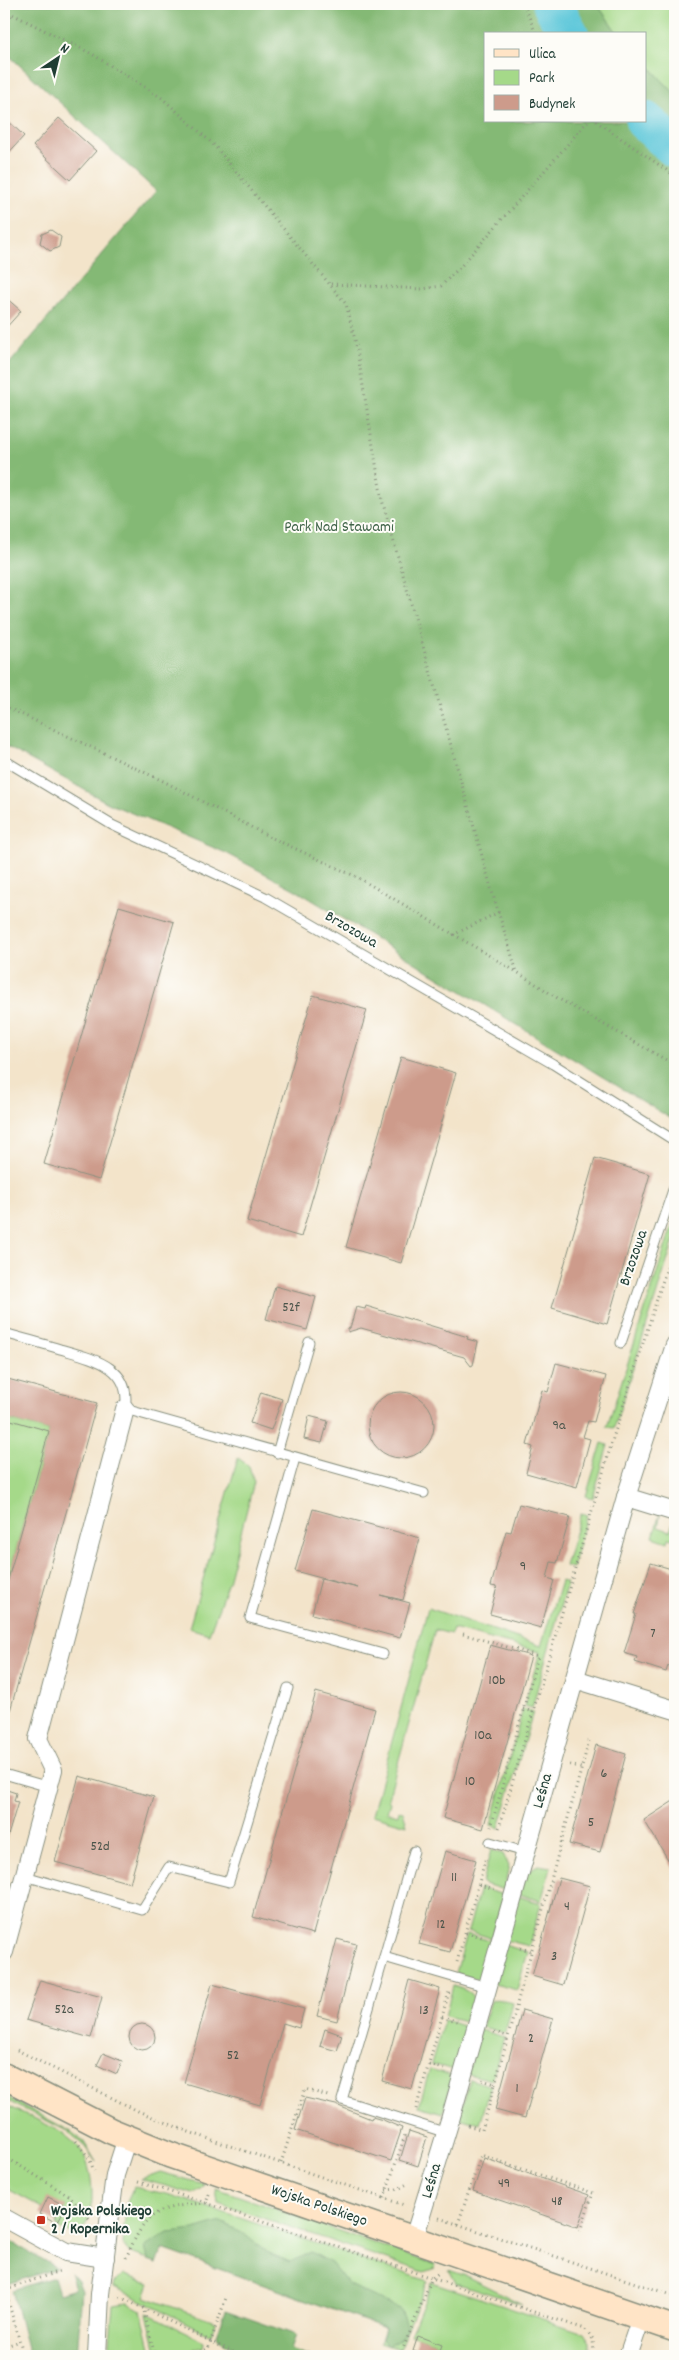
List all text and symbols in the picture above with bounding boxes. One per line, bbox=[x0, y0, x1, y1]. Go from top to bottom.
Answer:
north arrow bbox=[32, 32, 82, 82]
legend bbox=[484, 32, 646, 122]
text: N bbox=[56, 39, 73, 59]
text: Ulica bbox=[529, 44, 557, 66]
text: Park bbox=[529, 68, 555, 90]
text: Budynek bbox=[529, 94, 575, 116]
park label: Park Nad Stawami bbox=[284, 516, 394, 539]
street label: Brzozowa bbox=[320, 906, 382, 955]
street label: Brzozowa bbox=[614, 1226, 654, 1289]
house number: 52f bbox=[282, 1298, 301, 1318]
house number: 9a bbox=[553, 1416, 566, 1436]
house number: 9 bbox=[520, 1557, 526, 1577]
house number: 7 bbox=[650, 1624, 656, 1644]
house number: 10b bbox=[489, 1671, 505, 1691]
house number: 10a bbox=[474, 1726, 492, 1746]
house number: 6 bbox=[601, 1764, 608, 1784]
street label: Leśna bbox=[527, 1770, 559, 1811]
house number: 10 bbox=[465, 1772, 475, 1792]
house number: 5 bbox=[588, 1813, 594, 1833]
house number: 52d bbox=[90, 1837, 110, 1857]
house number: 11 bbox=[451, 1868, 457, 1888]
house number: 4 bbox=[564, 1897, 570, 1917]
house number: 12 bbox=[436, 1915, 446, 1935]
house number: 3 bbox=[551, 1947, 557, 1967]
house number: 52a bbox=[54, 2000, 74, 2020]
house number: 13 bbox=[419, 2001, 429, 2021]
house number: 2 bbox=[528, 2029, 534, 2049]
house number: 52 bbox=[227, 2046, 239, 2066]
house number: 1 bbox=[515, 2079, 519, 2099]
street label: Leśna bbox=[416, 2160, 448, 2201]
house number: 49 bbox=[498, 2174, 510, 2194]
street label: Wojska Polskiego bbox=[268, 2179, 370, 2233]
house number: 48 bbox=[551, 2192, 563, 2212]
place label: Wojska Polskiego 2 / Kopernika bbox=[51, 2200, 152, 2241]
marker: Wojska Polskiego 2 / Kopernika bbox=[35, 2214, 47, 2226]

